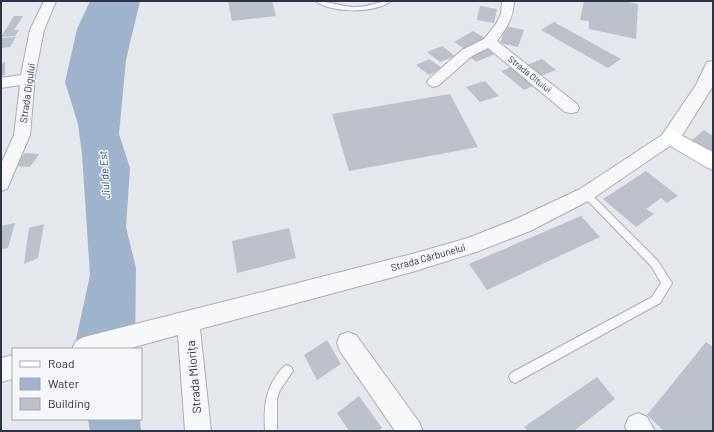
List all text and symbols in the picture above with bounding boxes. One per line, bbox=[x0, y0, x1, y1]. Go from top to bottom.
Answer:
street label: Strada Oltului bbox=[506, 53, 554, 95]
street label: Strada Digului bbox=[17, 62, 37, 124]
water label: Jiul de Est bbox=[96, 150, 112, 200]
street label: Strada Cărbunelui bbox=[389, 241, 467, 273]
street label: Strada Miorița bbox=[183, 340, 203, 414]
legend bbox=[12, 348, 142, 420]
text: Road bbox=[48, 356, 75, 370]
text: Water bbox=[48, 376, 80, 390]
text: Building bbox=[48, 396, 90, 410]

